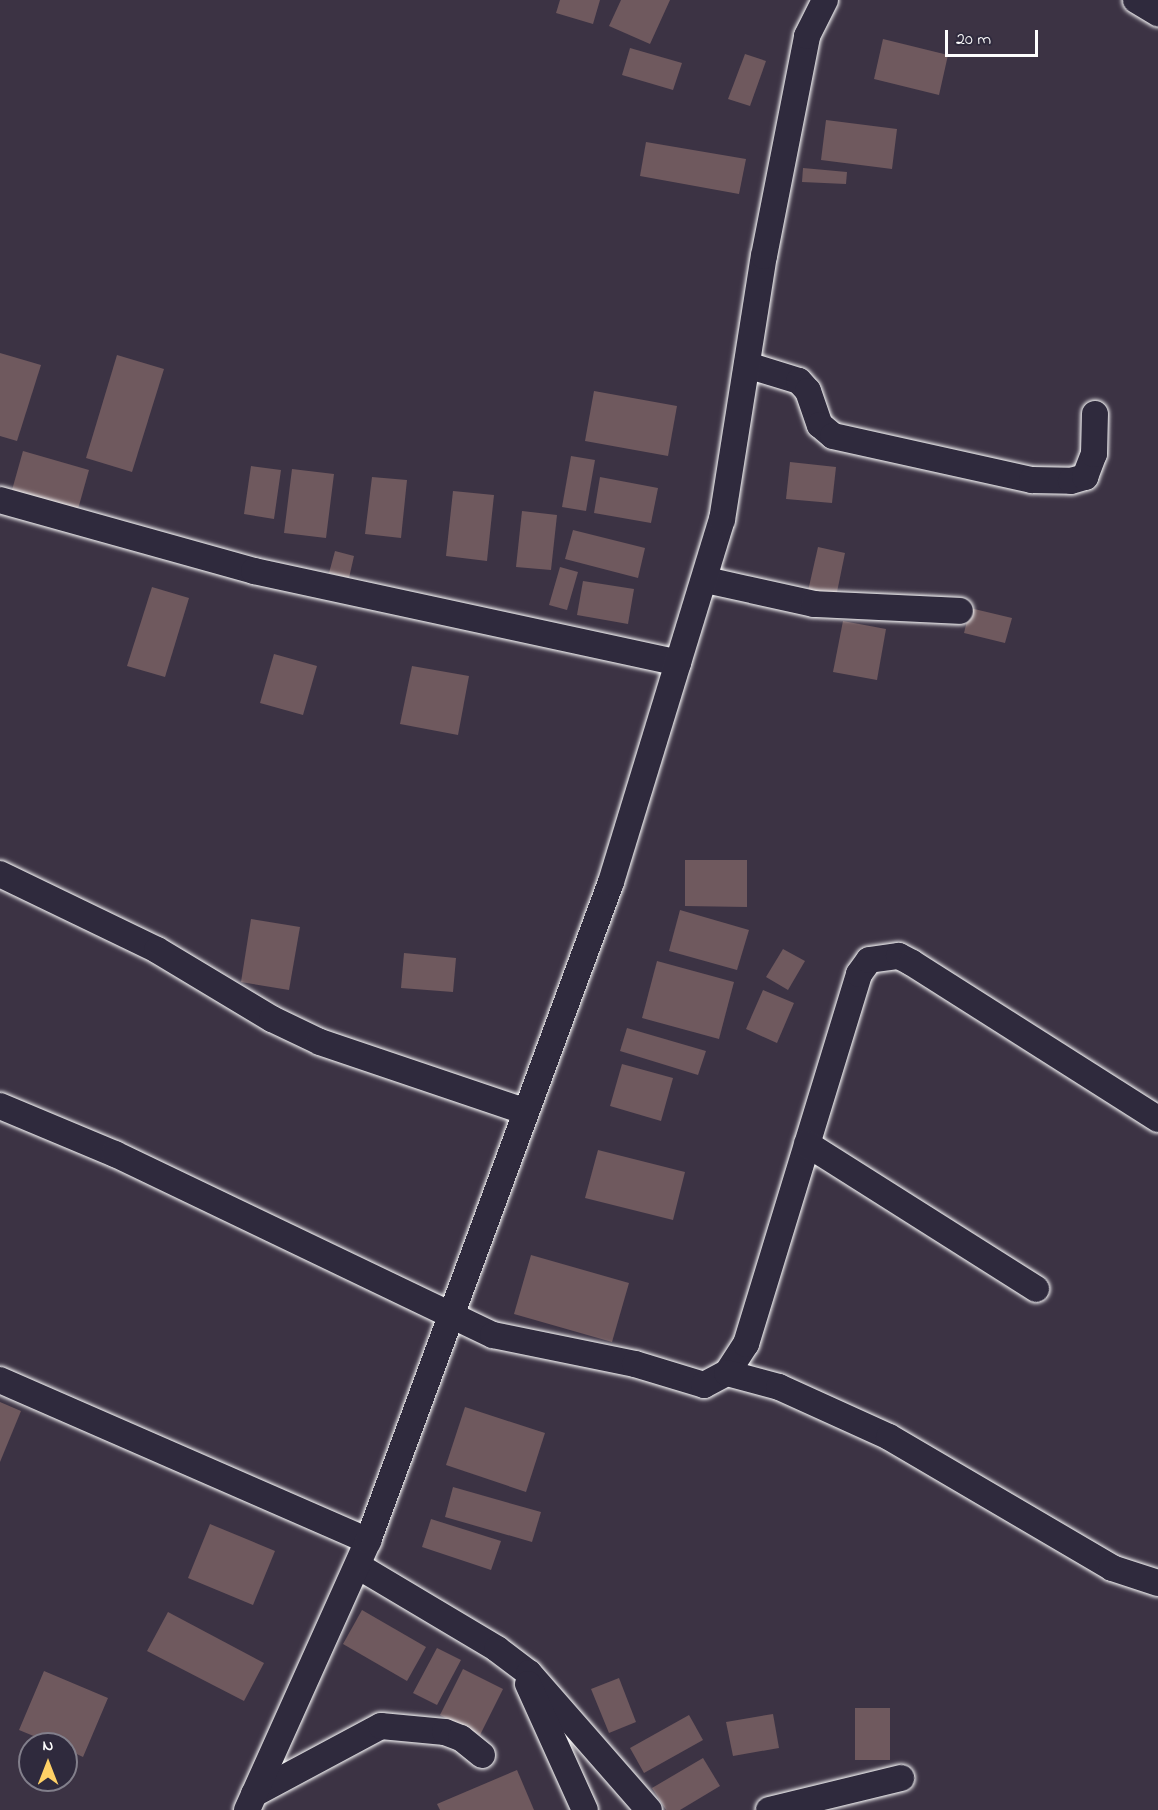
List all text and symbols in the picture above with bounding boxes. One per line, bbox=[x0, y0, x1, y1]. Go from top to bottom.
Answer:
scale bar bbox=[948, 18, 1041, 56]
text: 20 m bbox=[956, 27, 991, 53]
north arrow bbox=[18, 1732, 78, 1792]
text: N bbox=[43, 1734, 53, 1758]

